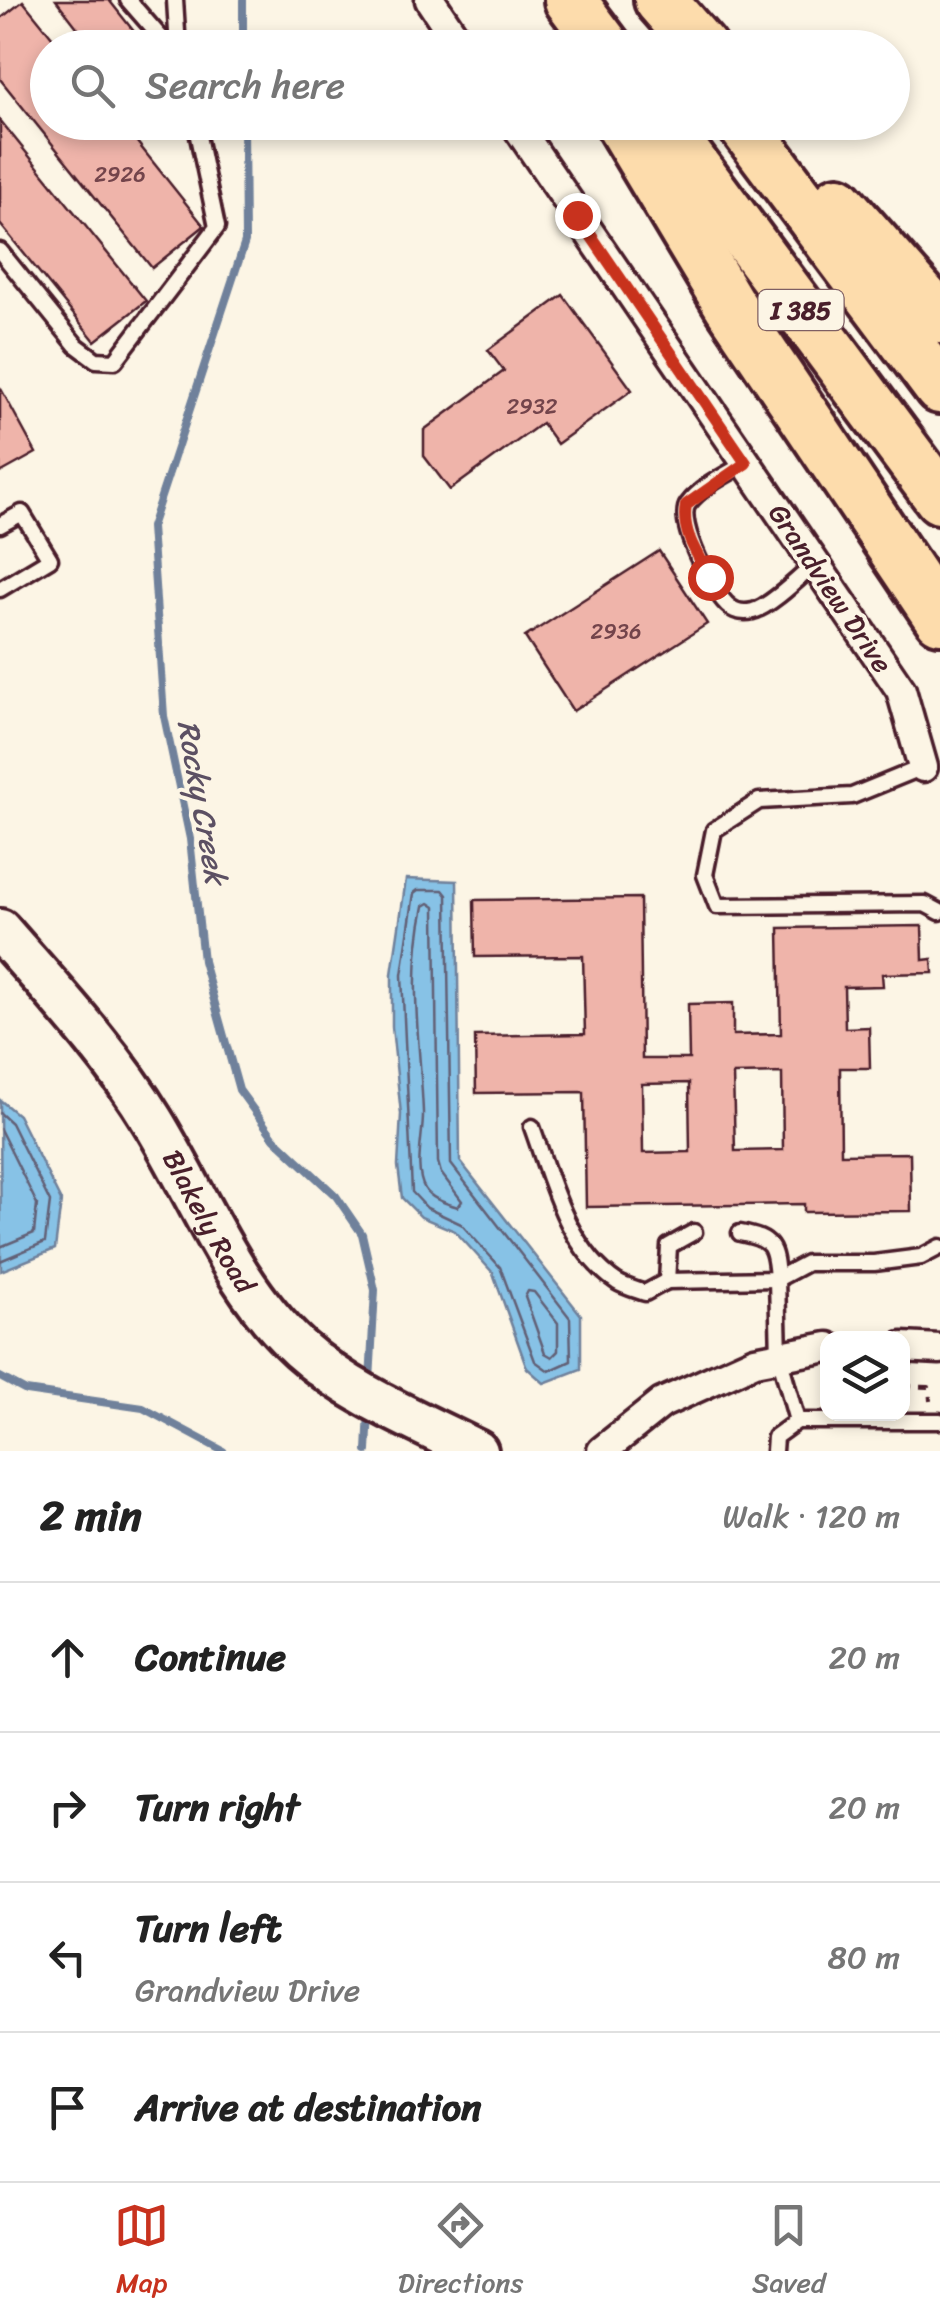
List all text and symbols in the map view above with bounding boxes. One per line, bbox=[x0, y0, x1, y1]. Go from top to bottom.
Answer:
search box bbox=[30, 30, 910, 140]
text: Search here bbox=[145, 52, 345, 119]
icon: search bbox=[65, 58, 120, 113]
house number: 2926 bbox=[94, 155, 146, 194]
route end bbox=[555, 193, 601, 239]
road number: I 385 bbox=[758, 290, 844, 330]
house number: 2932 bbox=[507, 387, 558, 426]
street label: Grandview Drive bbox=[755, 493, 906, 684]
route start bbox=[688, 555, 734, 601]
house number: 2936 bbox=[591, 612, 641, 651]
water label: Rocky Creek bbox=[161, 716, 244, 892]
street label: Blakely Road bbox=[149, 1140, 270, 1306]
map controls bbox=[820, 1331, 910, 1421]
button: layers bbox=[820, 1331, 910, 1421]
text: 2 min bbox=[40, 1479, 142, 1553]
text: Walk · 120 m bbox=[723, 1488, 900, 1545]
text: Continue bbox=[135, 1624, 286, 1691]
text: 20 m bbox=[828, 1629, 900, 1686]
icon: ahead bbox=[40, 1630, 95, 1685]
text: Turn right bbox=[135, 1774, 300, 1841]
text: 20 m bbox=[828, 1779, 900, 1836]
icon: right bbox=[40, 1780, 95, 1835]
text: Turn left bbox=[135, 1895, 281, 1962]
text: 80 m bbox=[828, 1929, 900, 1986]
icon: left bbox=[40, 1930, 95, 1985]
text: Grandview Drive bbox=[135, 1962, 360, 2019]
text: Arrive at destination bbox=[135, 2074, 482, 2141]
icon: arrive bbox=[40, 2080, 95, 2135]
tab: Map bbox=[114, 2198, 169, 2307]
tab: Directions bbox=[398, 2198, 523, 2307]
tab: Saved bbox=[752, 2198, 826, 2307]

